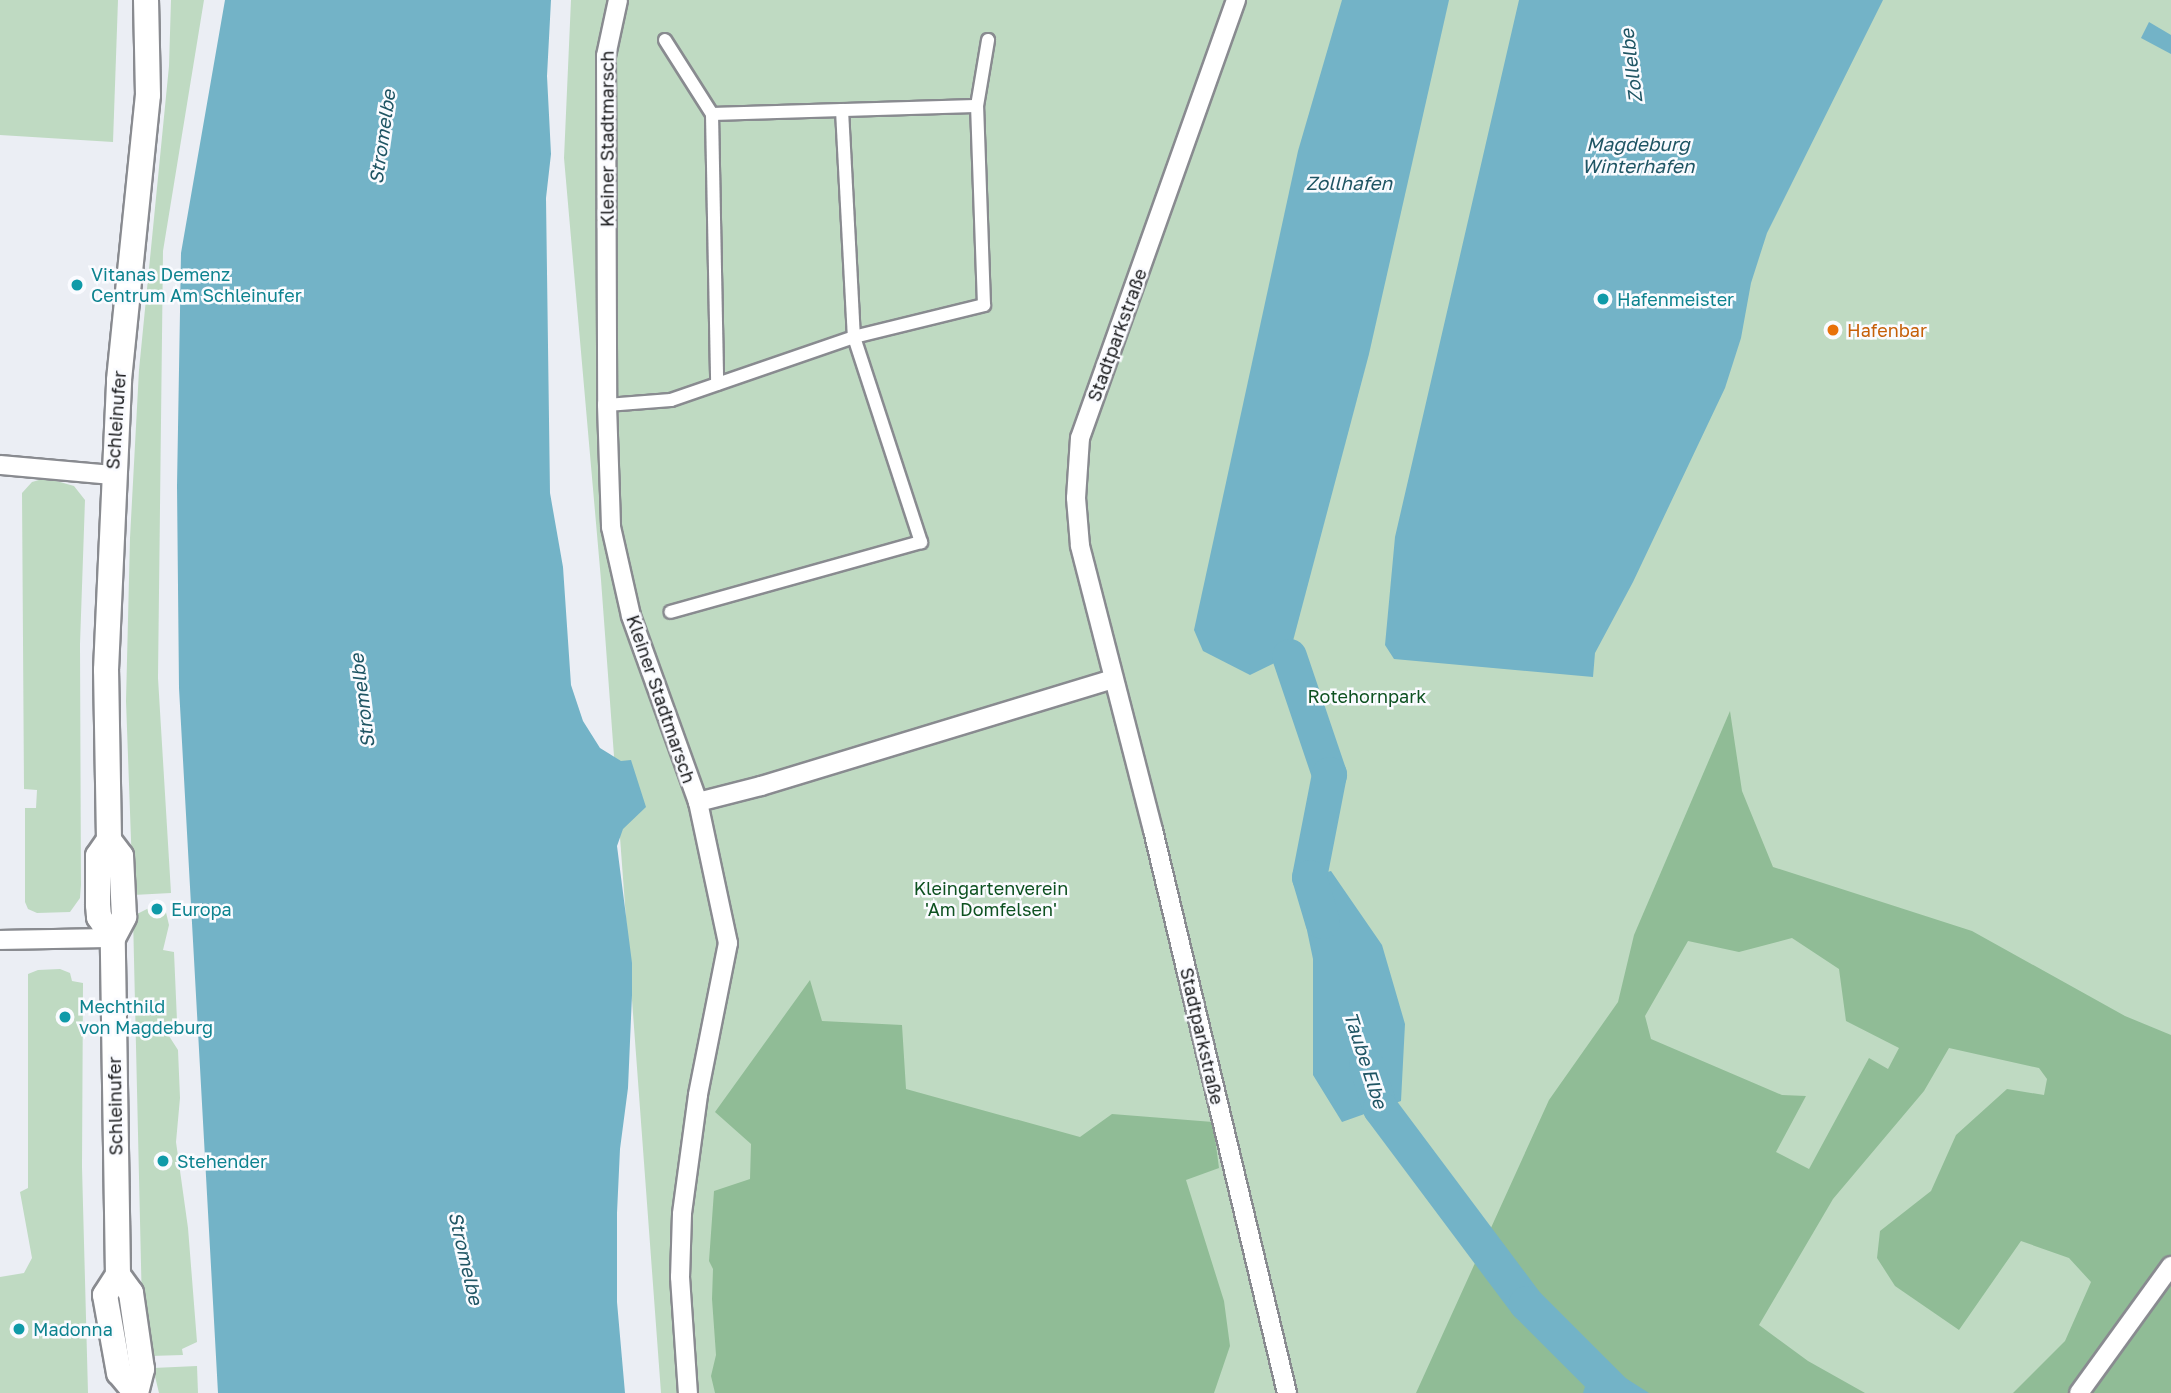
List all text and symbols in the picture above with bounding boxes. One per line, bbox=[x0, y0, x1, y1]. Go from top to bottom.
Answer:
water label: Zollelbe bbox=[1615, 28, 1647, 104]
street label: Kleiner Stadtmarsch bbox=[596, 51, 618, 227]
water label: Stromelbe bbox=[364, 89, 400, 185]
water label: Magdeburg Winterhafen bbox=[1582, 133, 1694, 177]
water label: Zollhafen bbox=[1306, 172, 1392, 194]
place label: Vitanas Demenz Centrum Am Schleinufer bbox=[91, 264, 302, 306]
street label: Stadtparkstraße bbox=[1083, 266, 1151, 404]
marker: Vitanas Demenz Centrum Am Schleinufer bbox=[69, 277, 85, 293]
place label: Hafenmeister bbox=[1617, 288, 1734, 310]
marker: Hafenmeister bbox=[1595, 291, 1611, 307]
place label: Hafenbar bbox=[1847, 319, 1927, 341]
marker: Hafenbar bbox=[1825, 322, 1841, 338]
street label: Schleinufer bbox=[102, 370, 130, 470]
street label: Kleiner Stadtmarsch bbox=[622, 612, 700, 786]
water label: Stromelbe bbox=[345, 653, 379, 749]
park label: Rotehornpark bbox=[1308, 685, 1426, 707]
park label: Kleingartenverein 'Am Domfelsen' bbox=[914, 878, 1068, 920]
place label: Europa bbox=[171, 898, 232, 920]
marker: Europa bbox=[149, 901, 165, 917]
street label: Stadtparkstraße bbox=[1176, 965, 1228, 1107]
place label: Mechthild von Magdeburg bbox=[79, 996, 213, 1038]
marker: Mechthild von Magdeburg bbox=[57, 1009, 73, 1025]
water label: Taube Elbe bbox=[1340, 1009, 1392, 1111]
street label: Schleinufer bbox=[103, 1056, 127, 1156]
place label: Stehender bbox=[177, 1150, 267, 1172]
marker: Stehender bbox=[155, 1153, 171, 1169]
water label: Stromelbe bbox=[444, 1209, 488, 1307]
place label: Madonna bbox=[33, 1318, 113, 1340]
marker: Madonna bbox=[11, 1321, 27, 1337]

